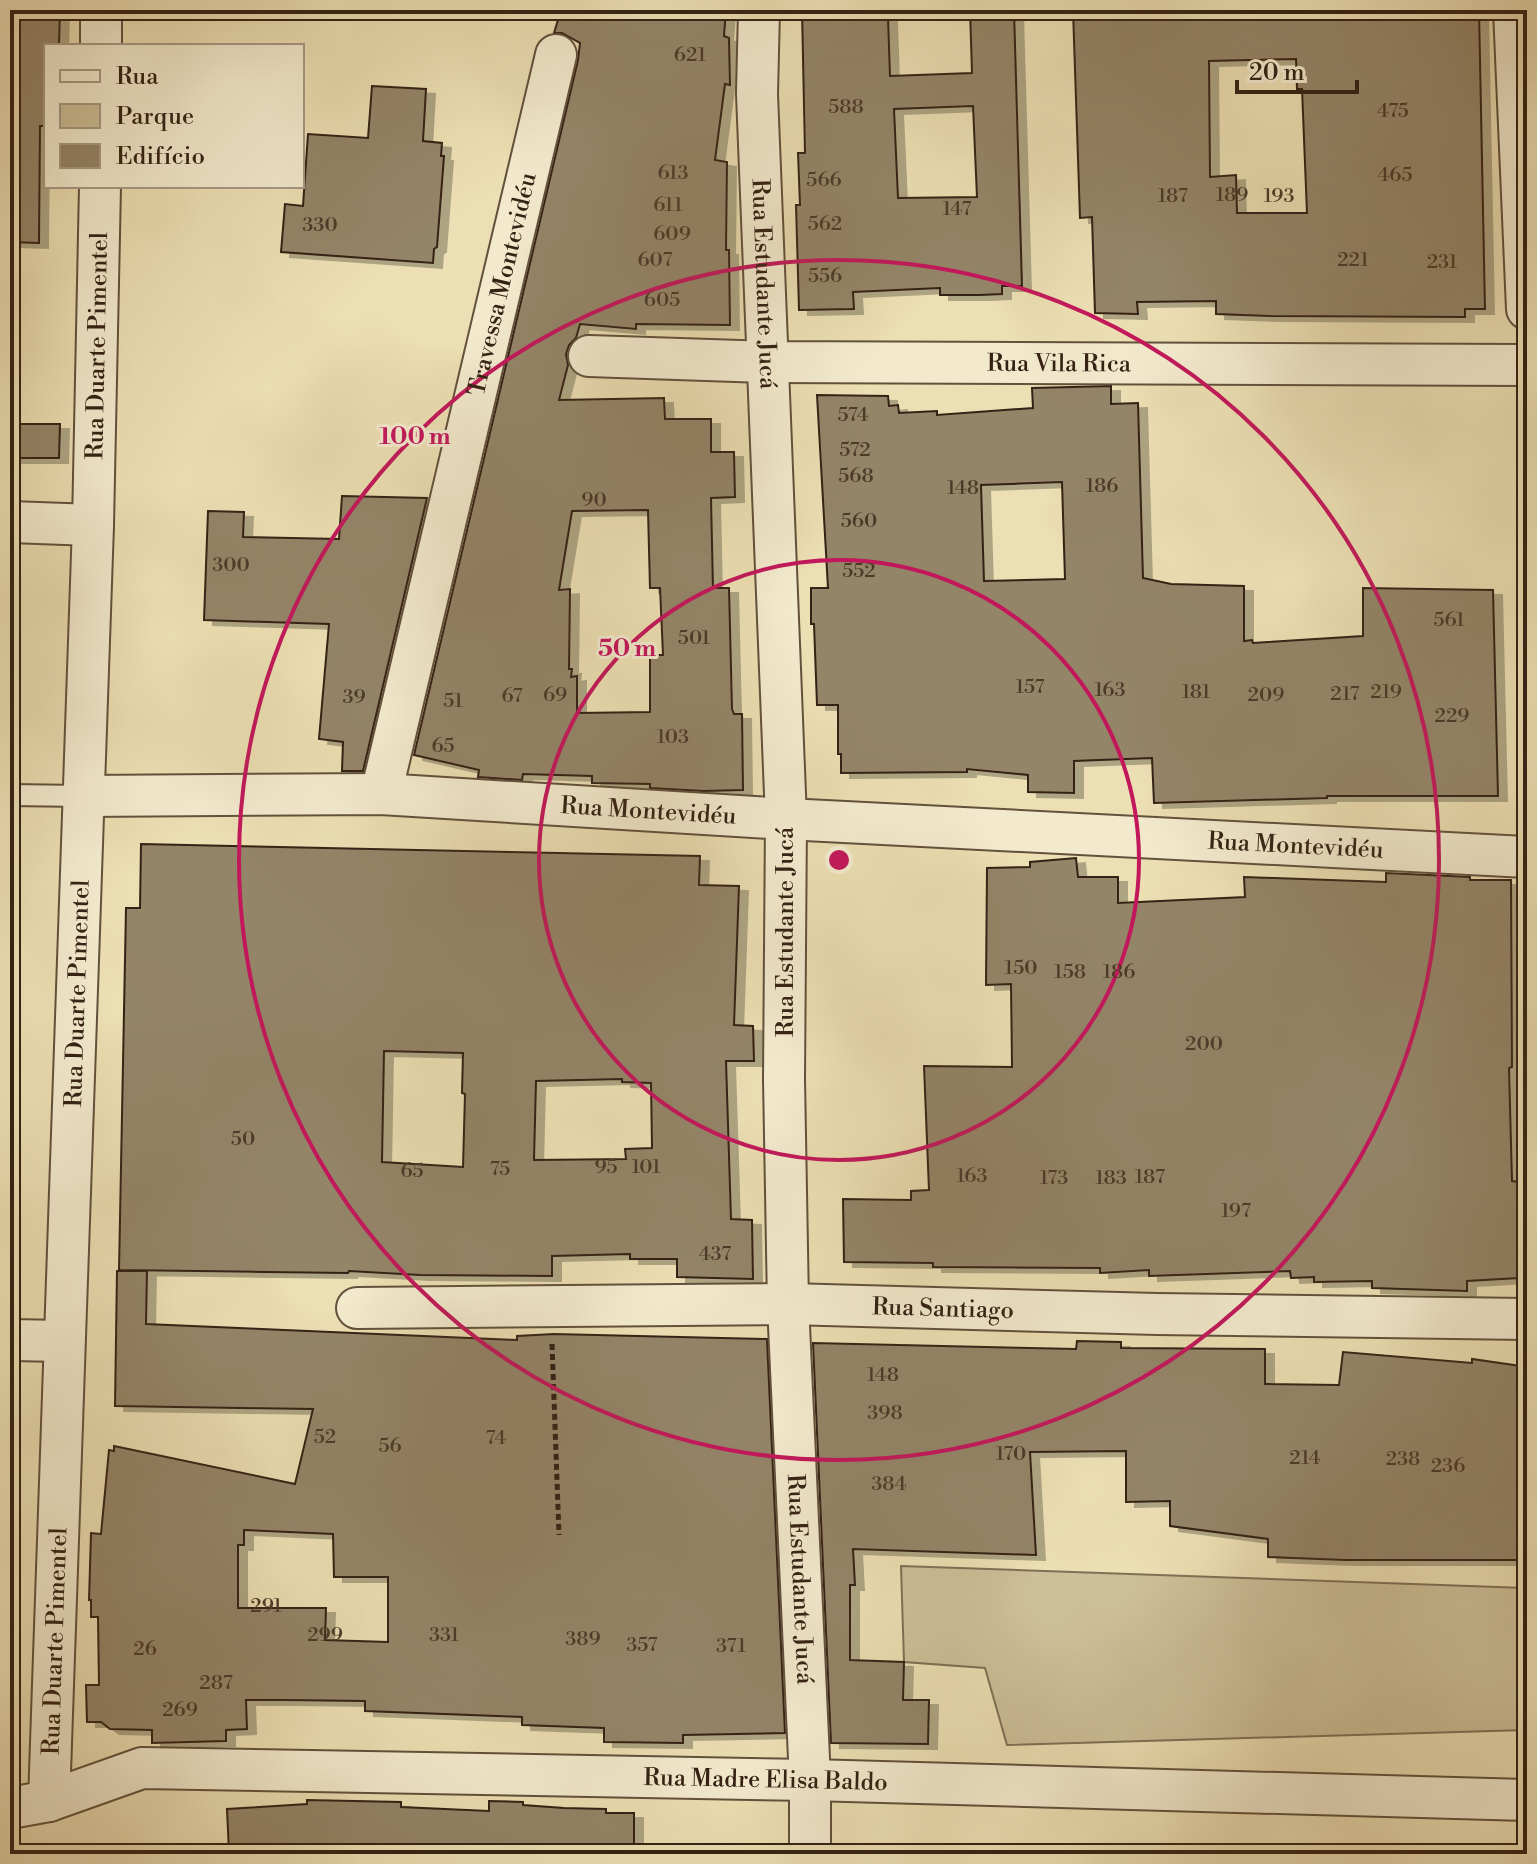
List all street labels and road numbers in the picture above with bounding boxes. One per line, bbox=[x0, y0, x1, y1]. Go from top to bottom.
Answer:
street label: Travessa Montevidéu bbox=[462, 169, 544, 399]
street label: Rua Estudante Jucá bbox=[744, 178, 783, 391]
street label: Rua Duarte Pimentel bbox=[80, 232, 115, 460]
street label: Rua Vila Rica bbox=[987, 349, 1132, 379]
street label: Rua Montevidéu bbox=[560, 791, 738, 832]
street label: Rua Estudante Jucá bbox=[771, 826, 801, 1037]
street label: Rua Montevidéu bbox=[1207, 827, 1385, 866]
street label: Rua Duarte Pimentel bbox=[59, 879, 97, 1108]
street label: Rua Santiago bbox=[871, 1292, 1014, 1326]
street label: Rua Estudante Jucá bbox=[780, 1473, 820, 1686]
street label: Rua Duarte Pimentel bbox=[37, 1527, 74, 1755]
street label: Rua Madre Elisa Baldo bbox=[643, 1763, 888, 1798]

